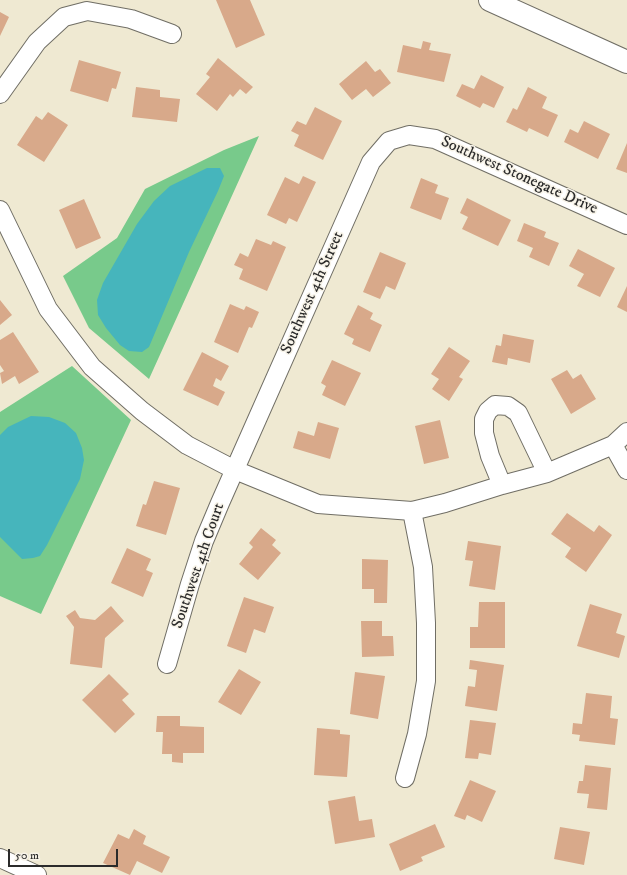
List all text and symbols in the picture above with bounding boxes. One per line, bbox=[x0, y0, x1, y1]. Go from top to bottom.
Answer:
street label: Southwest Stonegate Drive bbox=[438, 133, 600, 219]
street label: Southwest 4th Street bbox=[277, 229, 349, 357]
street label: Southwest 4th Court bbox=[169, 501, 229, 631]
scale bar bbox=[10, 841, 120, 867]
text: 50 m bbox=[15, 848, 39, 863]

